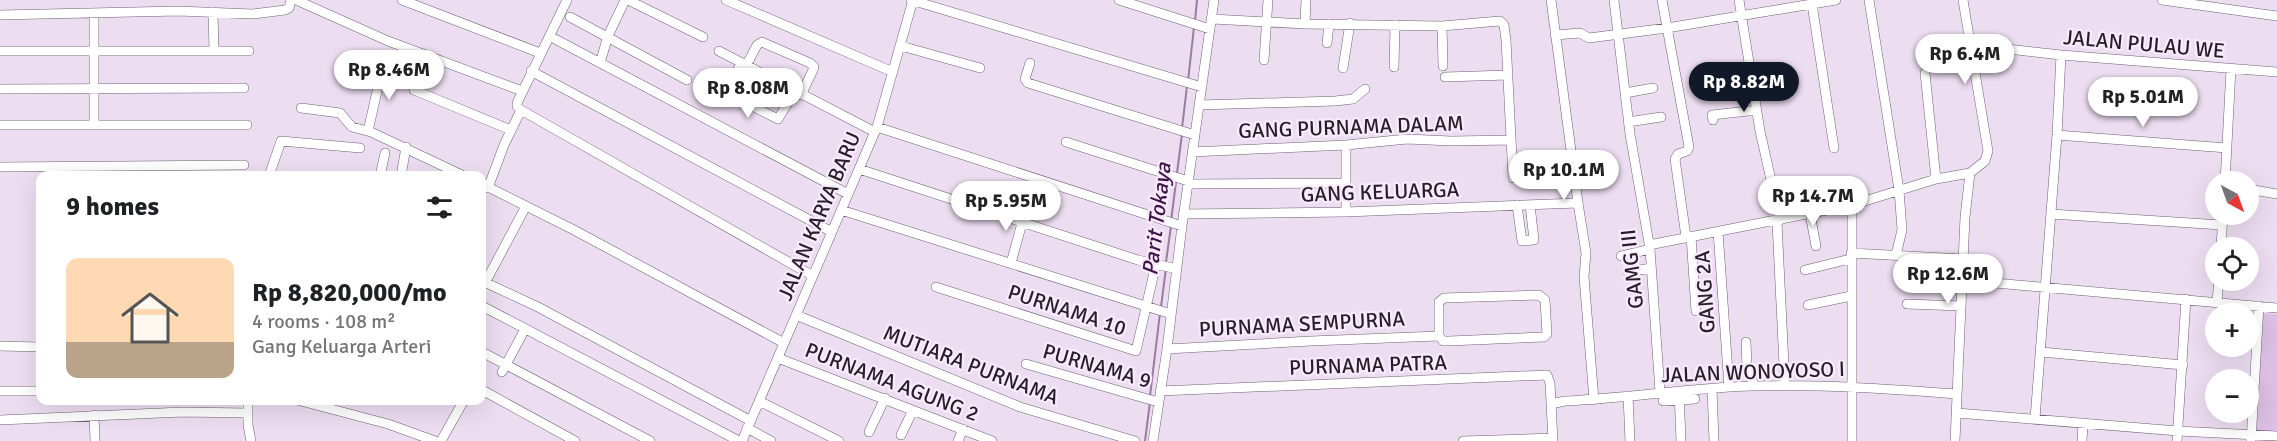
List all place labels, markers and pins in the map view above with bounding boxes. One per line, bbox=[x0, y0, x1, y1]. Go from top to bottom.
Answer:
pin: Rp 6.4M bbox=[1910, 34, 2020, 85]
pin: Rp 8.46M bbox=[327, 50, 451, 101]
pin: Rp 8.82M bbox=[1682, 62, 1806, 113]
pin: Rp 8.08M bbox=[686, 68, 810, 119]
pin: Rp 5.01M bbox=[2081, 77, 2205, 128]
pin: Rp 10.1M bbox=[1502, 150, 1626, 201]
pin: Rp 14.7M bbox=[1751, 176, 1875, 227]
pin: Rp 5.95M bbox=[944, 181, 1068, 232]
pin: Rp 12.6M bbox=[1886, 254, 2010, 305]

